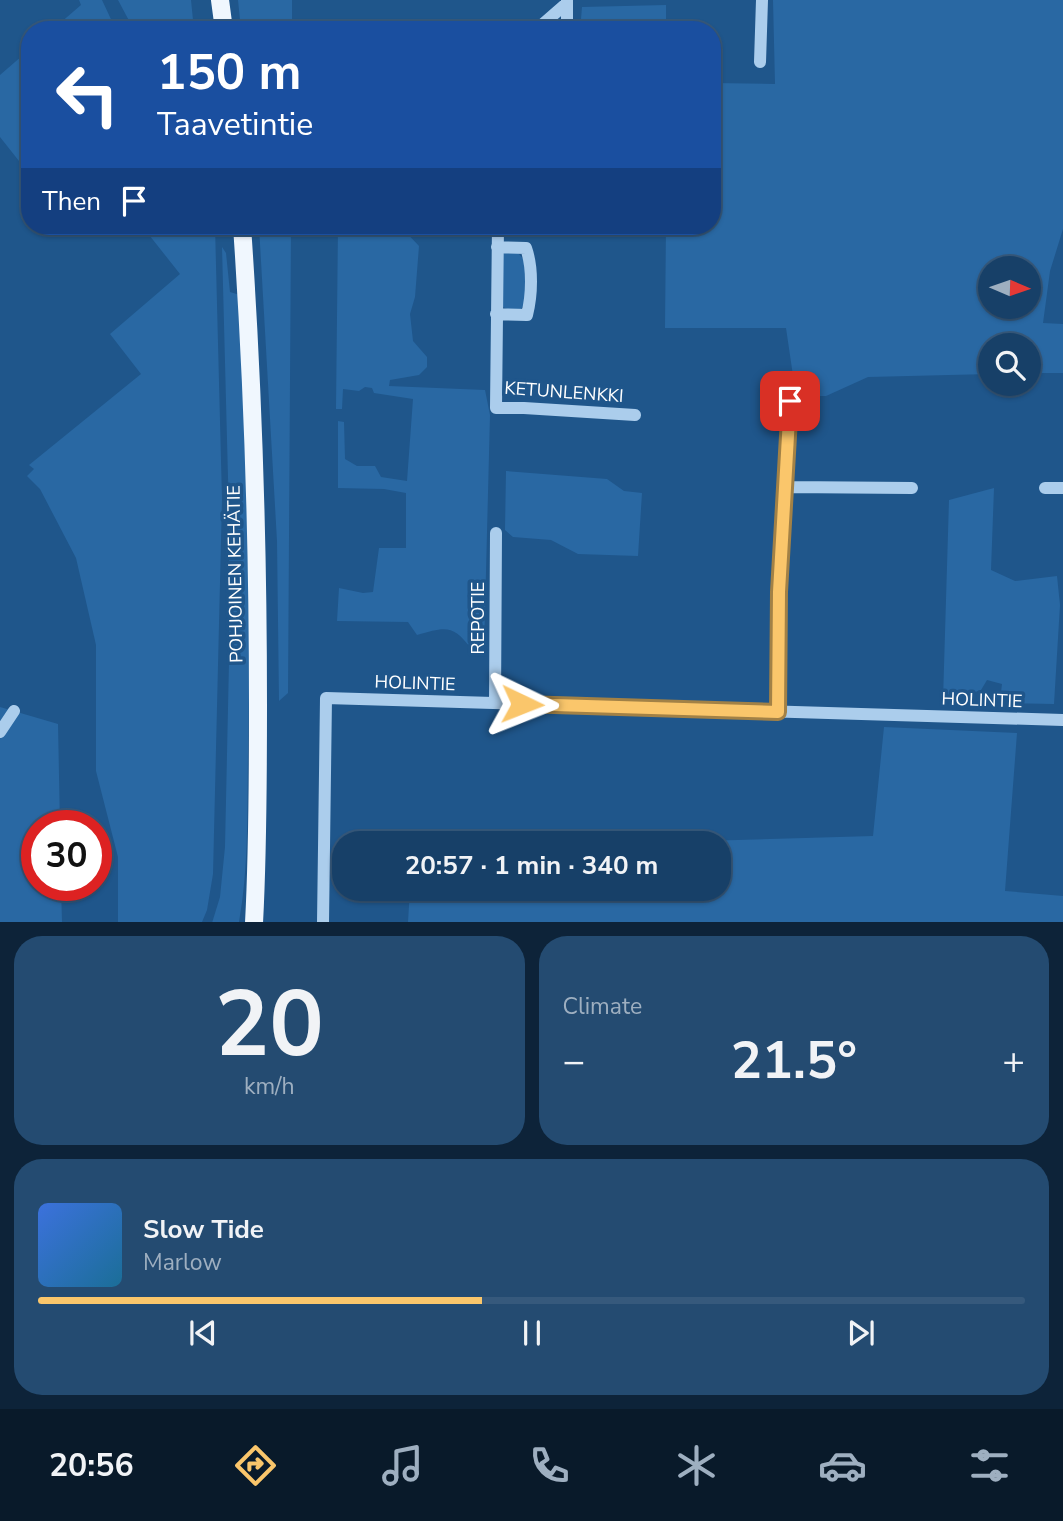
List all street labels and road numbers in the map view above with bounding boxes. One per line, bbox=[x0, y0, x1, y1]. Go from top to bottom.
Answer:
street label: KETUNLENKKI bbox=[504, 376, 624, 408]
street label: POHJOINEN KEHÄTIE bbox=[221, 485, 249, 663]
street label: REPOTIE bbox=[466, 582, 490, 654]
street label: HOLINTIE bbox=[374, 670, 456, 696]
street label: HOLINTIE bbox=[941, 687, 1023, 713]

